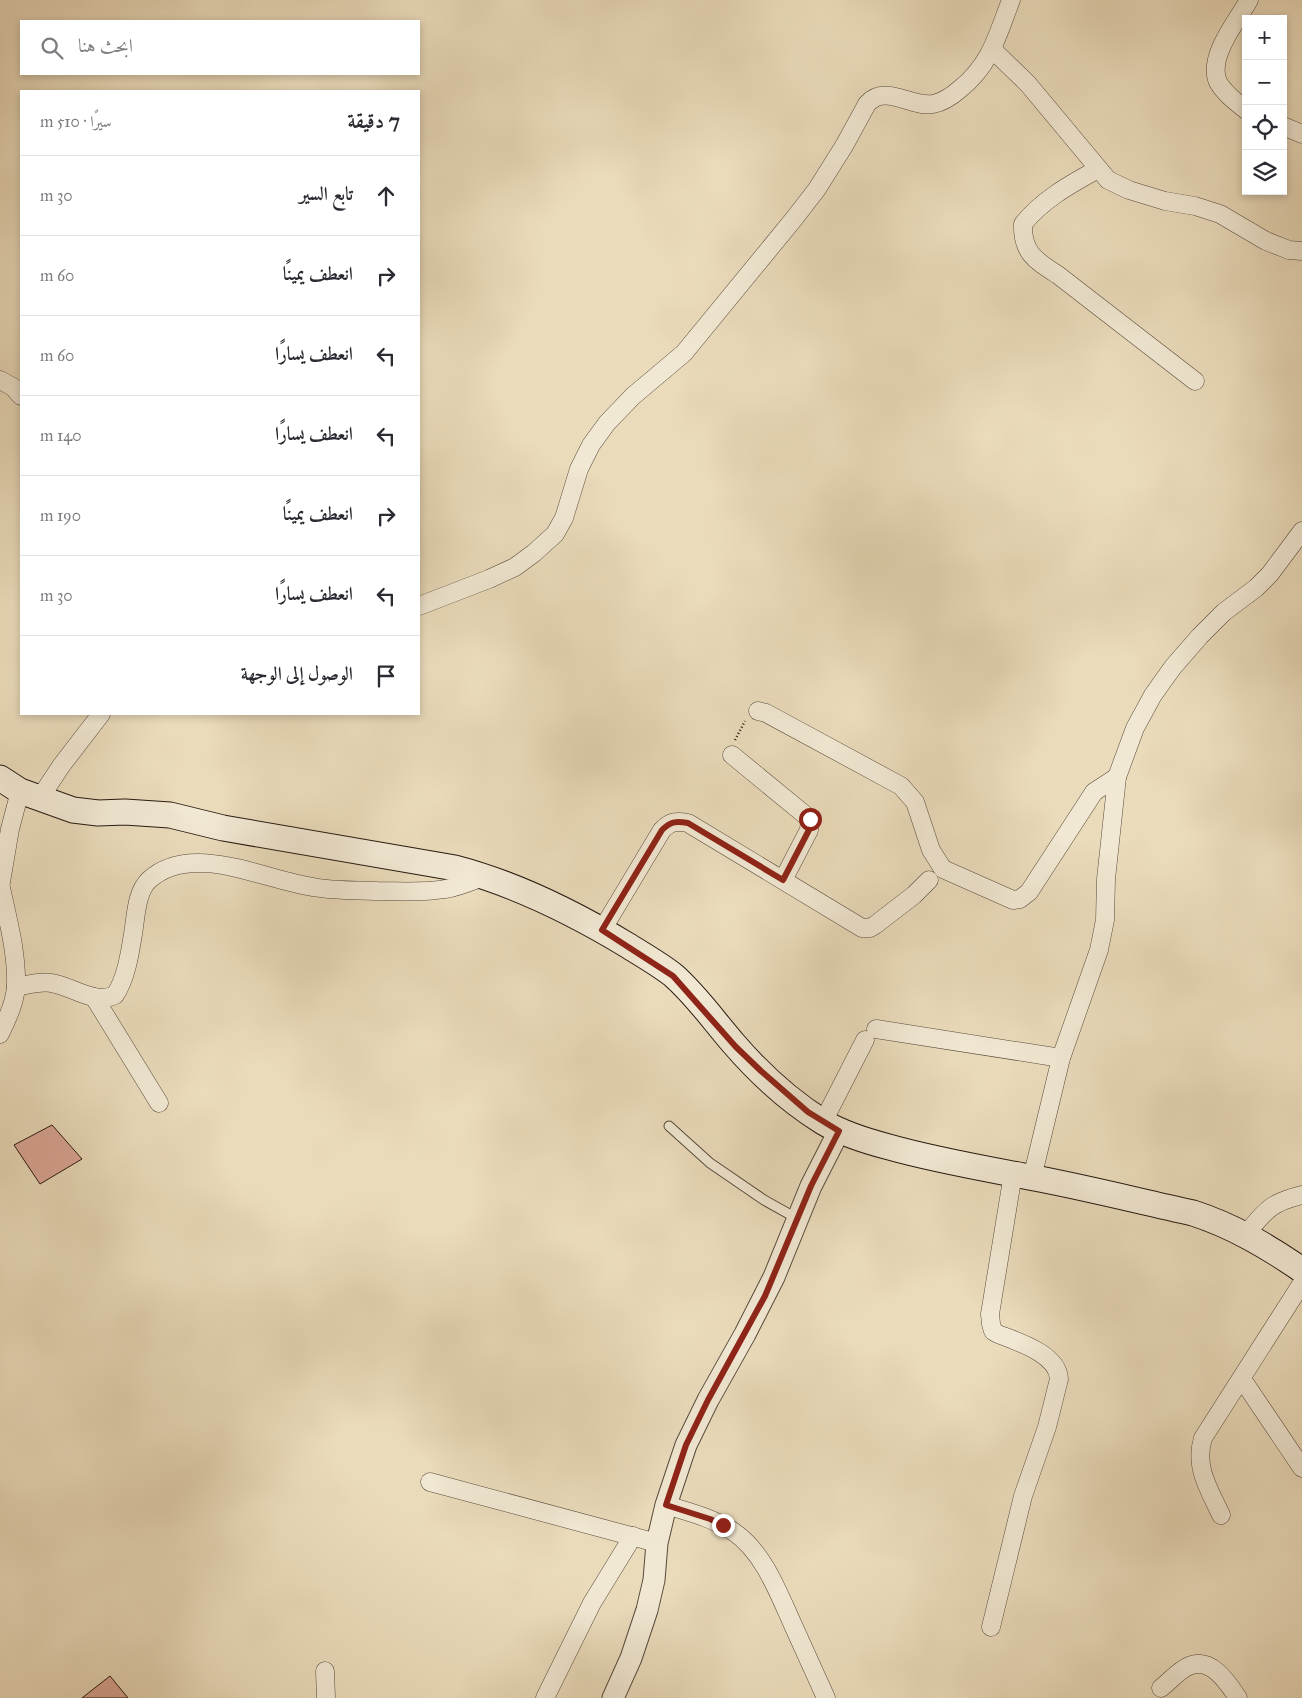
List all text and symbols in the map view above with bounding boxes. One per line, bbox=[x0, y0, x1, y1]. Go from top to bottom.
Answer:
map controls bbox=[1242, 15, 1287, 195]
button: + bbox=[1242, 15, 1287, 60]
search box bbox=[20, 20, 420, 75]
icon: search bbox=[38, 34, 66, 62]
text: ابحث هنا bbox=[78, 34, 133, 57]
button: − bbox=[1242, 60, 1287, 105]
button: locate bbox=[1242, 105, 1287, 150]
text: 7 دقيقة bbox=[348, 108, 400, 134]
text: سيرًا · 510 m bbox=[40, 112, 112, 131]
button: layers bbox=[1242, 150, 1287, 195]
text: تابع السير bbox=[299, 182, 353, 205]
icon: ahead bbox=[372, 182, 400, 210]
text: 30 m bbox=[40, 186, 73, 205]
text: انعطف يمينًا bbox=[283, 262, 353, 285]
icon: right bbox=[372, 262, 400, 290]
text: 60 m bbox=[40, 266, 74, 285]
text: انعطف يسارًا bbox=[275, 342, 353, 365]
icon: left bbox=[372, 342, 400, 370]
text: 60 m bbox=[40, 346, 74, 365]
text: انعطف يسارًا bbox=[275, 422, 353, 445]
icon: left bbox=[372, 422, 400, 450]
text: 140 m bbox=[40, 426, 81, 445]
text: انعطف يمينًا bbox=[283, 502, 353, 525]
icon: right bbox=[372, 502, 400, 530]
text: 190 m bbox=[40, 506, 81, 525]
text: انعطف يسارًا bbox=[275, 582, 353, 605]
icon: left bbox=[372, 582, 400, 610]
text: 30 m bbox=[40, 586, 73, 605]
text: الوصول إلى الوجهة bbox=[241, 662, 353, 685]
icon: arrive bbox=[372, 662, 400, 690]
route start bbox=[799, 808, 822, 831]
route end bbox=[712, 1514, 735, 1537]

